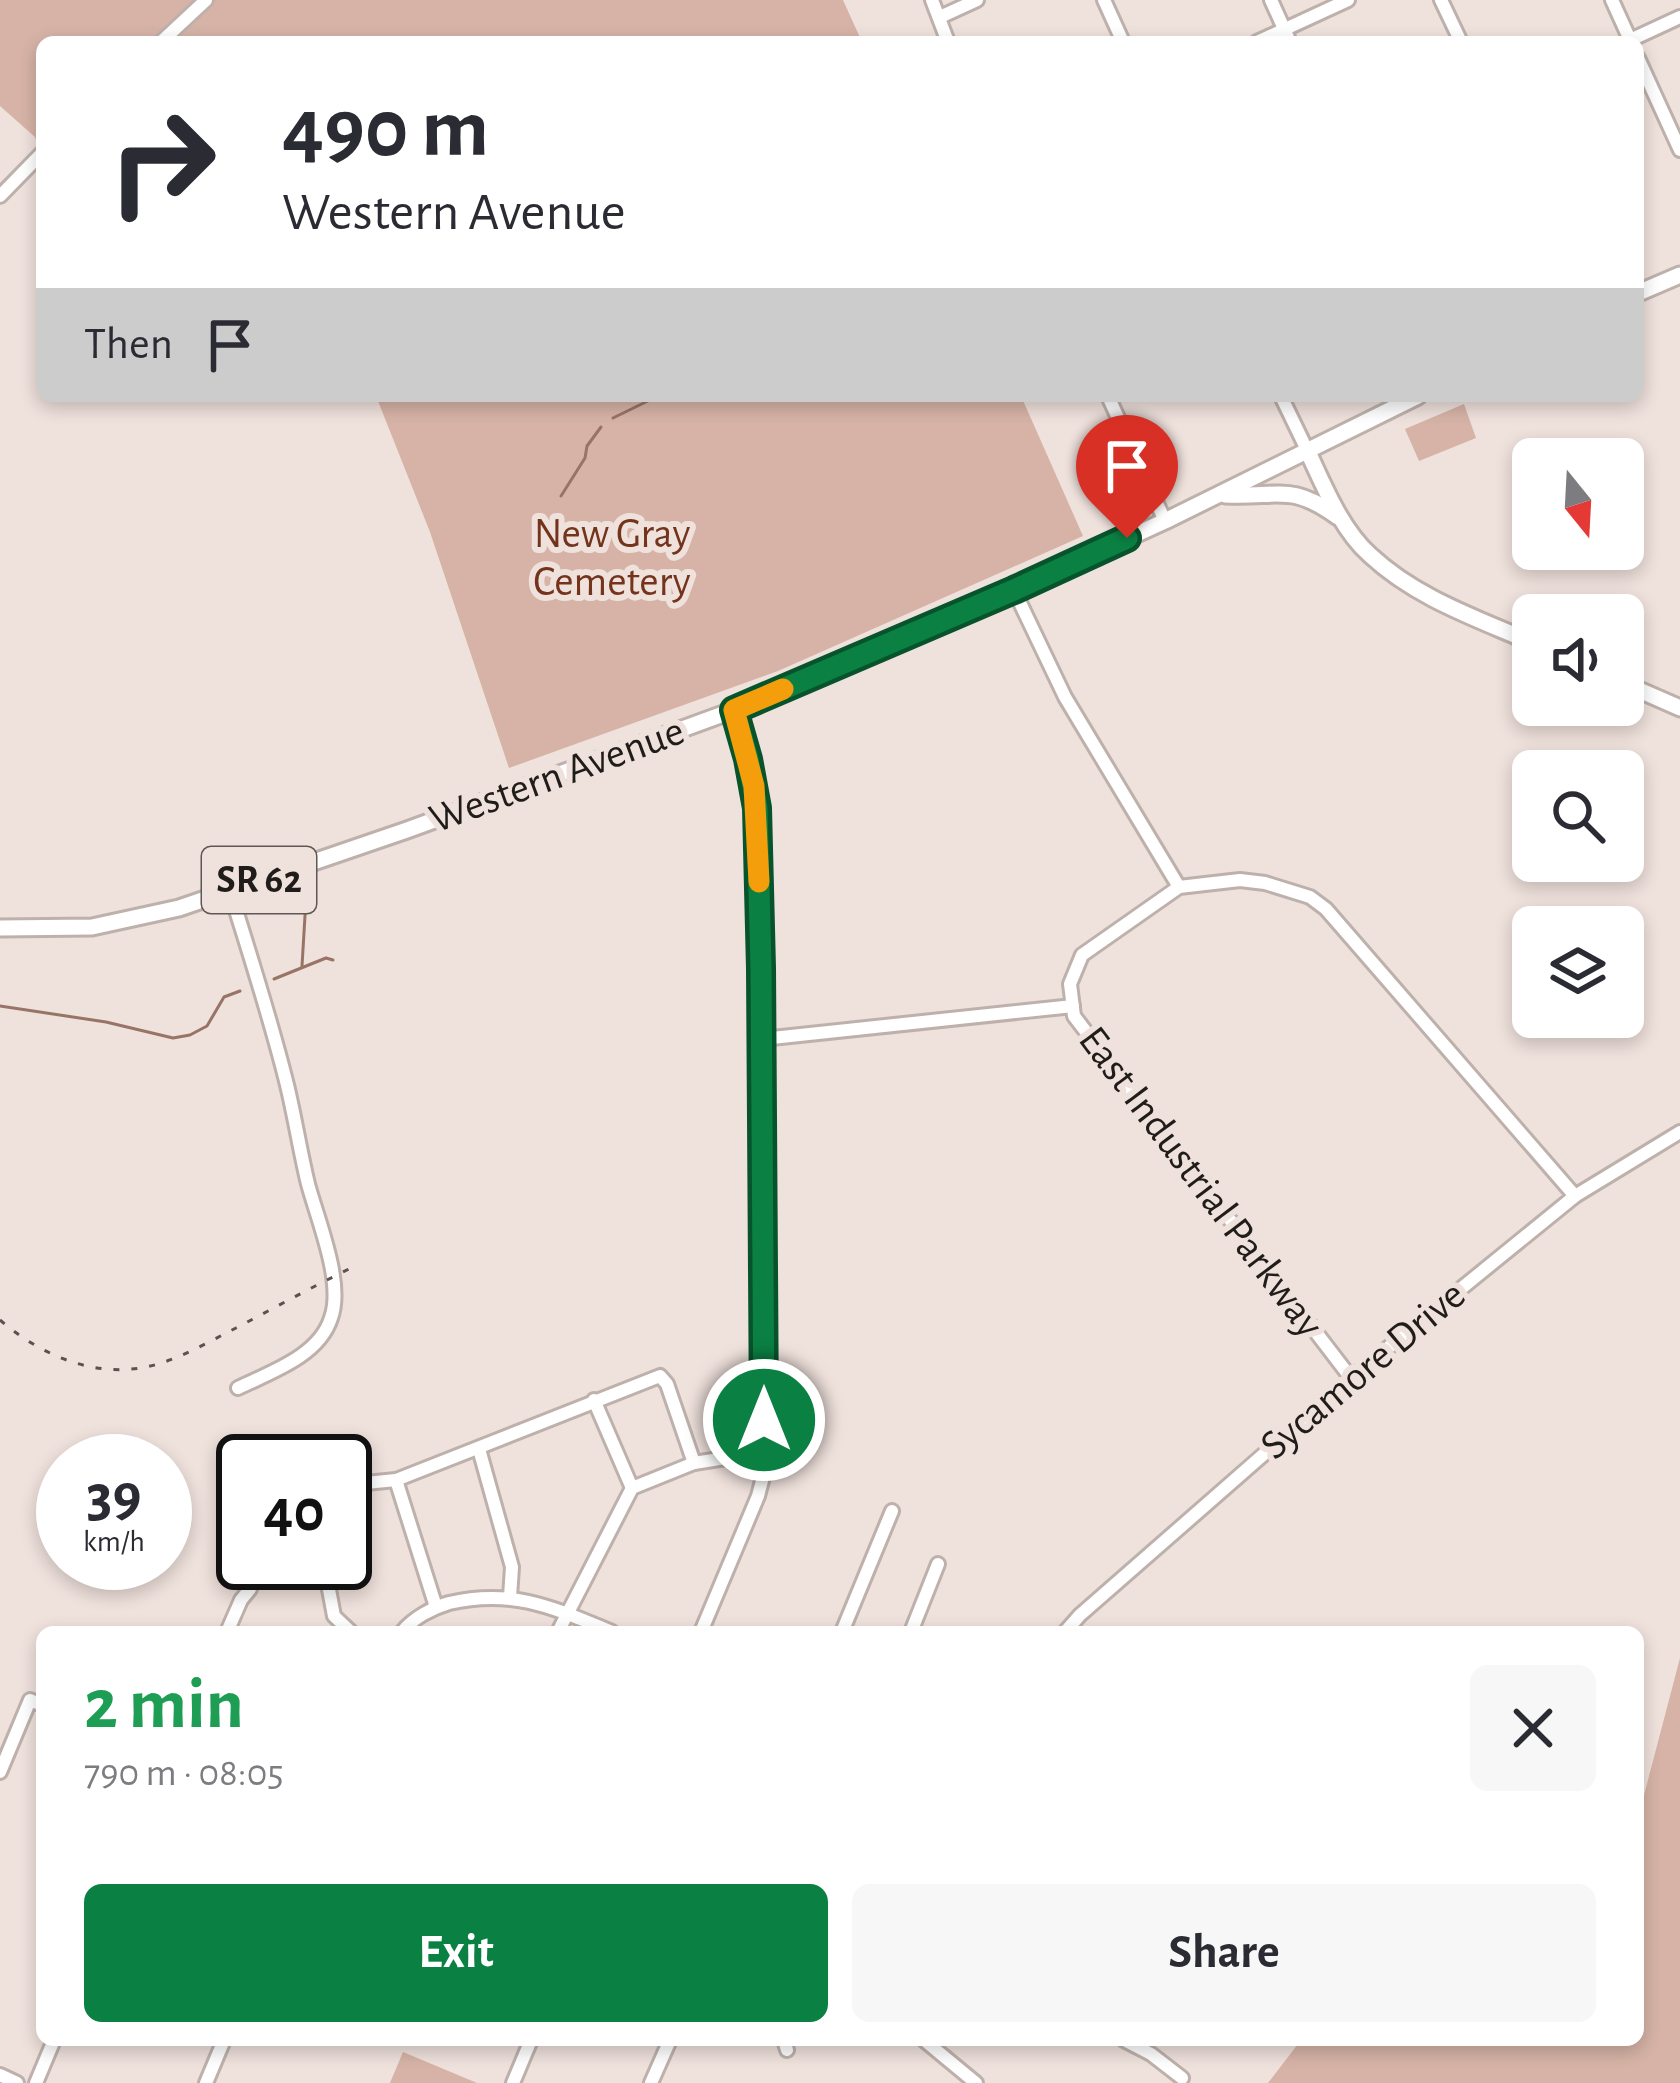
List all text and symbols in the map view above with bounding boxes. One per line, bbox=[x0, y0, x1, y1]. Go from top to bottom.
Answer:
icon: right bbox=[84, 84, 240, 240]
text: 490 m bbox=[282, 88, 489, 172]
text: Western Avenue bbox=[282, 186, 626, 240]
icon: arrive bbox=[197, 312, 263, 378]
text: Then bbox=[84, 322, 173, 367]
pin bbox=[1076, 415, 1178, 538]
icon: arrive bbox=[1094, 433, 1160, 499]
north arrow bbox=[1512, 438, 1644, 570]
map controls bbox=[1512, 438, 1644, 1038]
park label: New Gray Cemetery bbox=[533, 513, 691, 603]
button: sound bbox=[1512, 594, 1644, 726]
street label: Western Avenue bbox=[424, 710, 690, 840]
button: search bbox=[1512, 750, 1644, 882]
road number: SR 62 bbox=[202, 847, 316, 913]
button: layers bbox=[1512, 906, 1644, 1038]
street label: East Industrial Parkway bbox=[1071, 1019, 1331, 1345]
street label: Sycamore Drive bbox=[1253, 1273, 1473, 1467]
position arrow bbox=[701, 1357, 827, 1483]
speed limit sign: 40 bbox=[216, 1434, 372, 1590]
text: 39 bbox=[87, 1467, 141, 1527]
text: km/h bbox=[83, 1527, 145, 1557]
button: close bbox=[1470, 1665, 1596, 1791]
text: 2 min bbox=[84, 1669, 244, 1741]
text: 790 m · 08:05 bbox=[84, 1754, 284, 1793]
button: Exit bbox=[84, 1884, 828, 2022]
button: Share bbox=[852, 1884, 1596, 2022]

